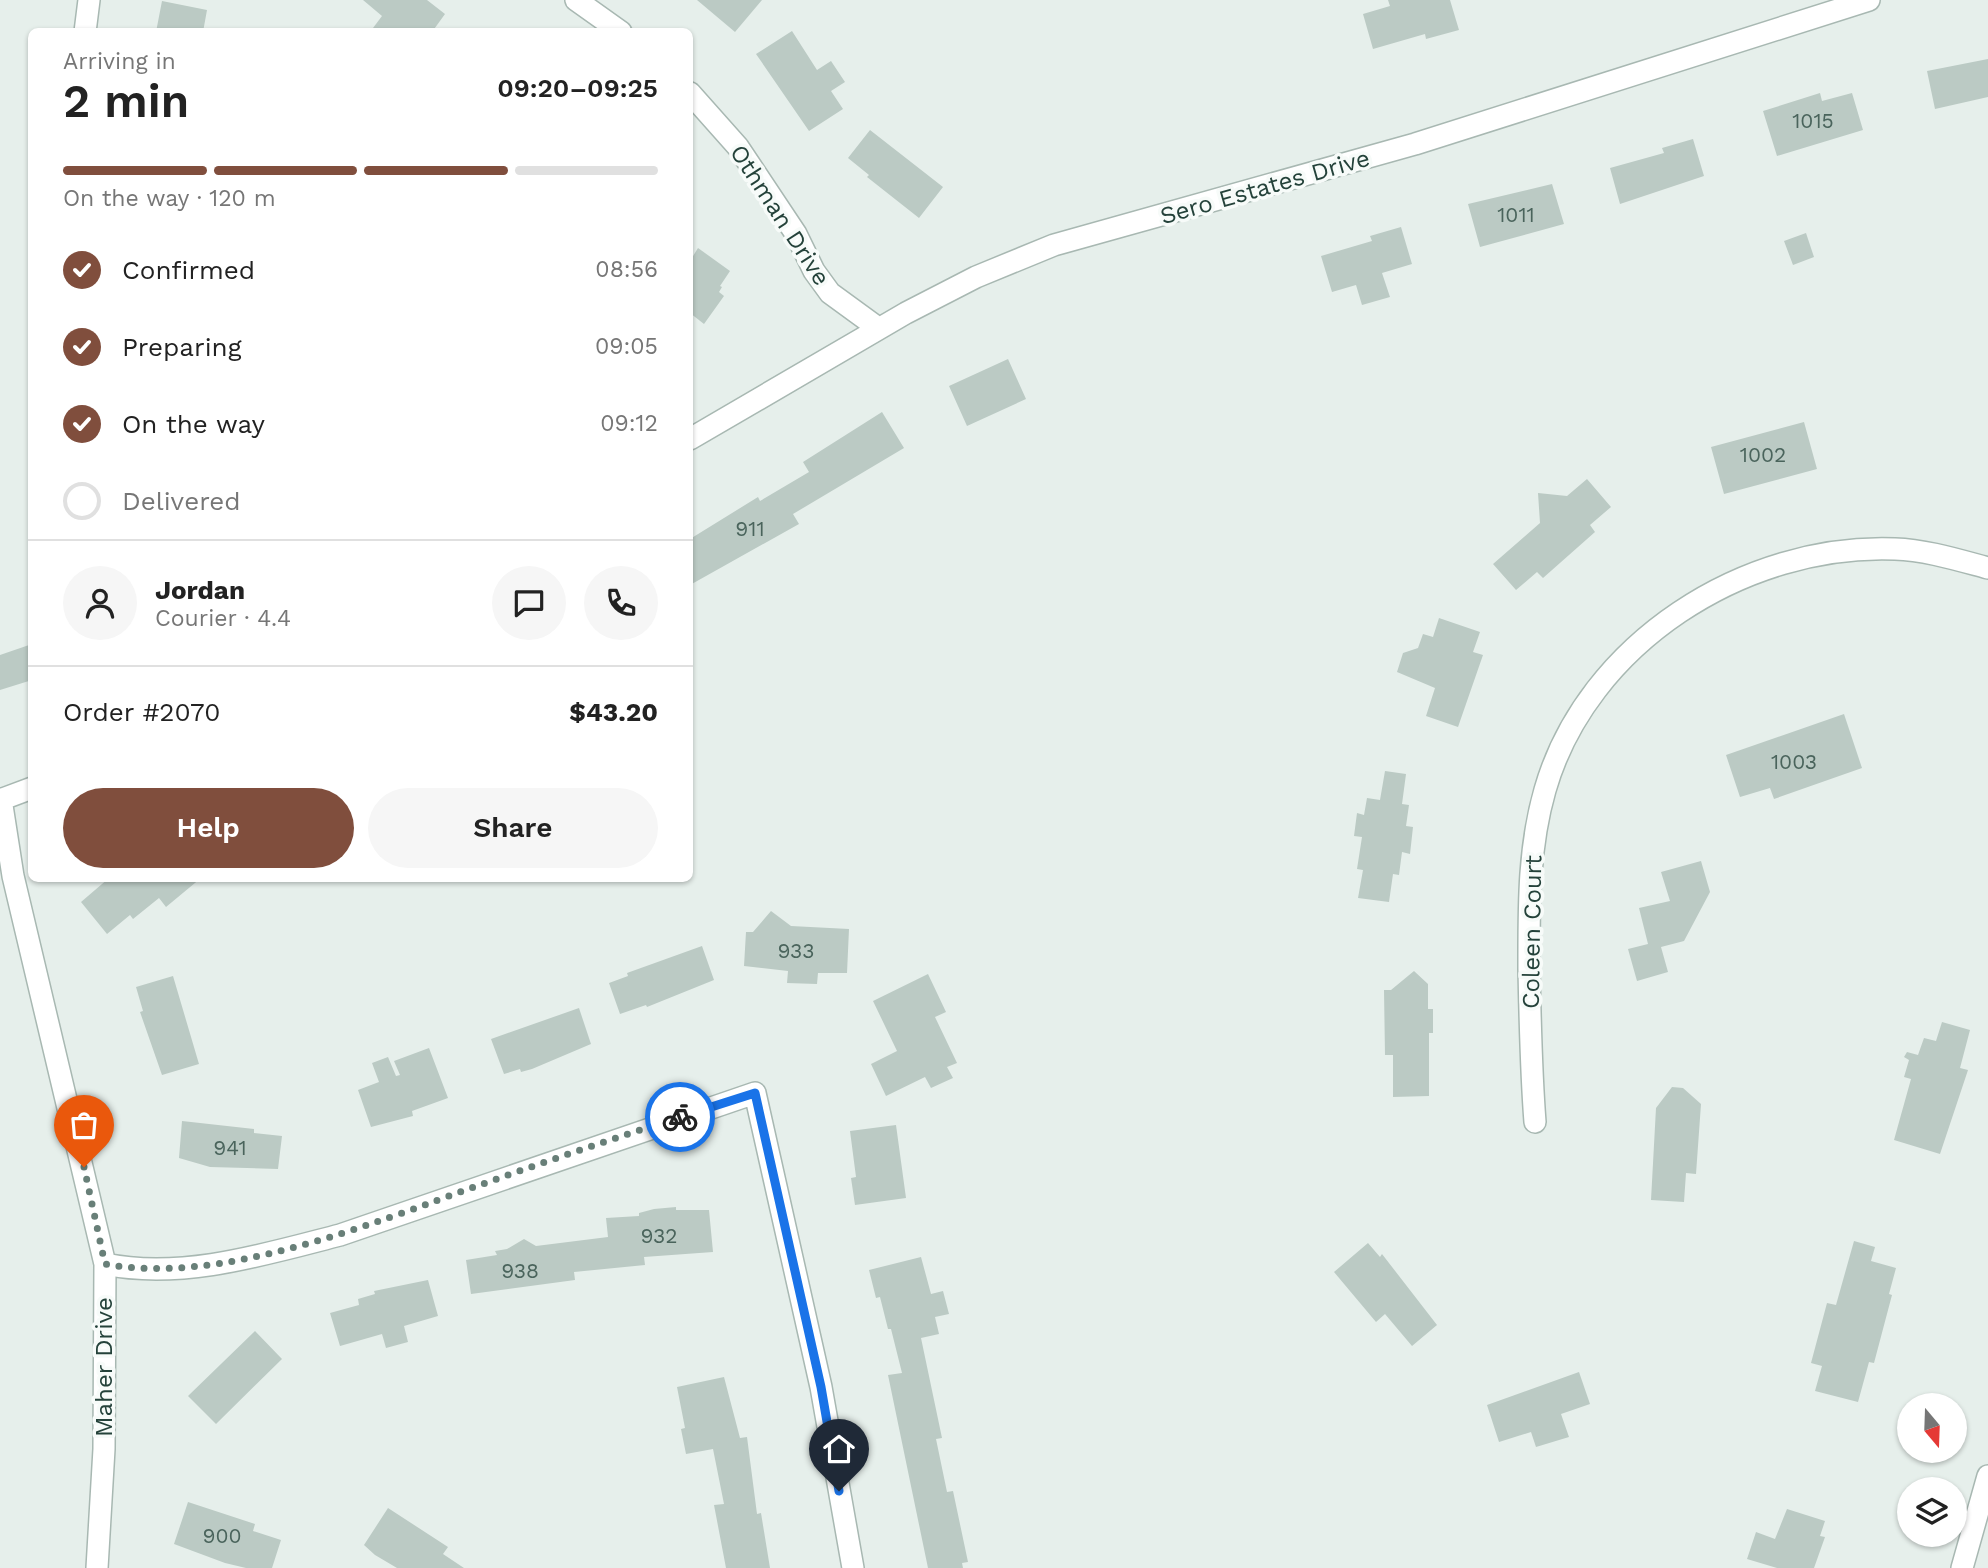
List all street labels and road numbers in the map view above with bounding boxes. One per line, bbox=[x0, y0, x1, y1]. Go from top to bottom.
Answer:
street label: Othman Drive bbox=[724, 139, 836, 291]
street label: Sero Estates Drive bbox=[1157, 144, 1373, 230]
street label: Coleen Court bbox=[1517, 855, 1547, 1009]
street label: Maher Drive bbox=[90, 1297, 118, 1437]

